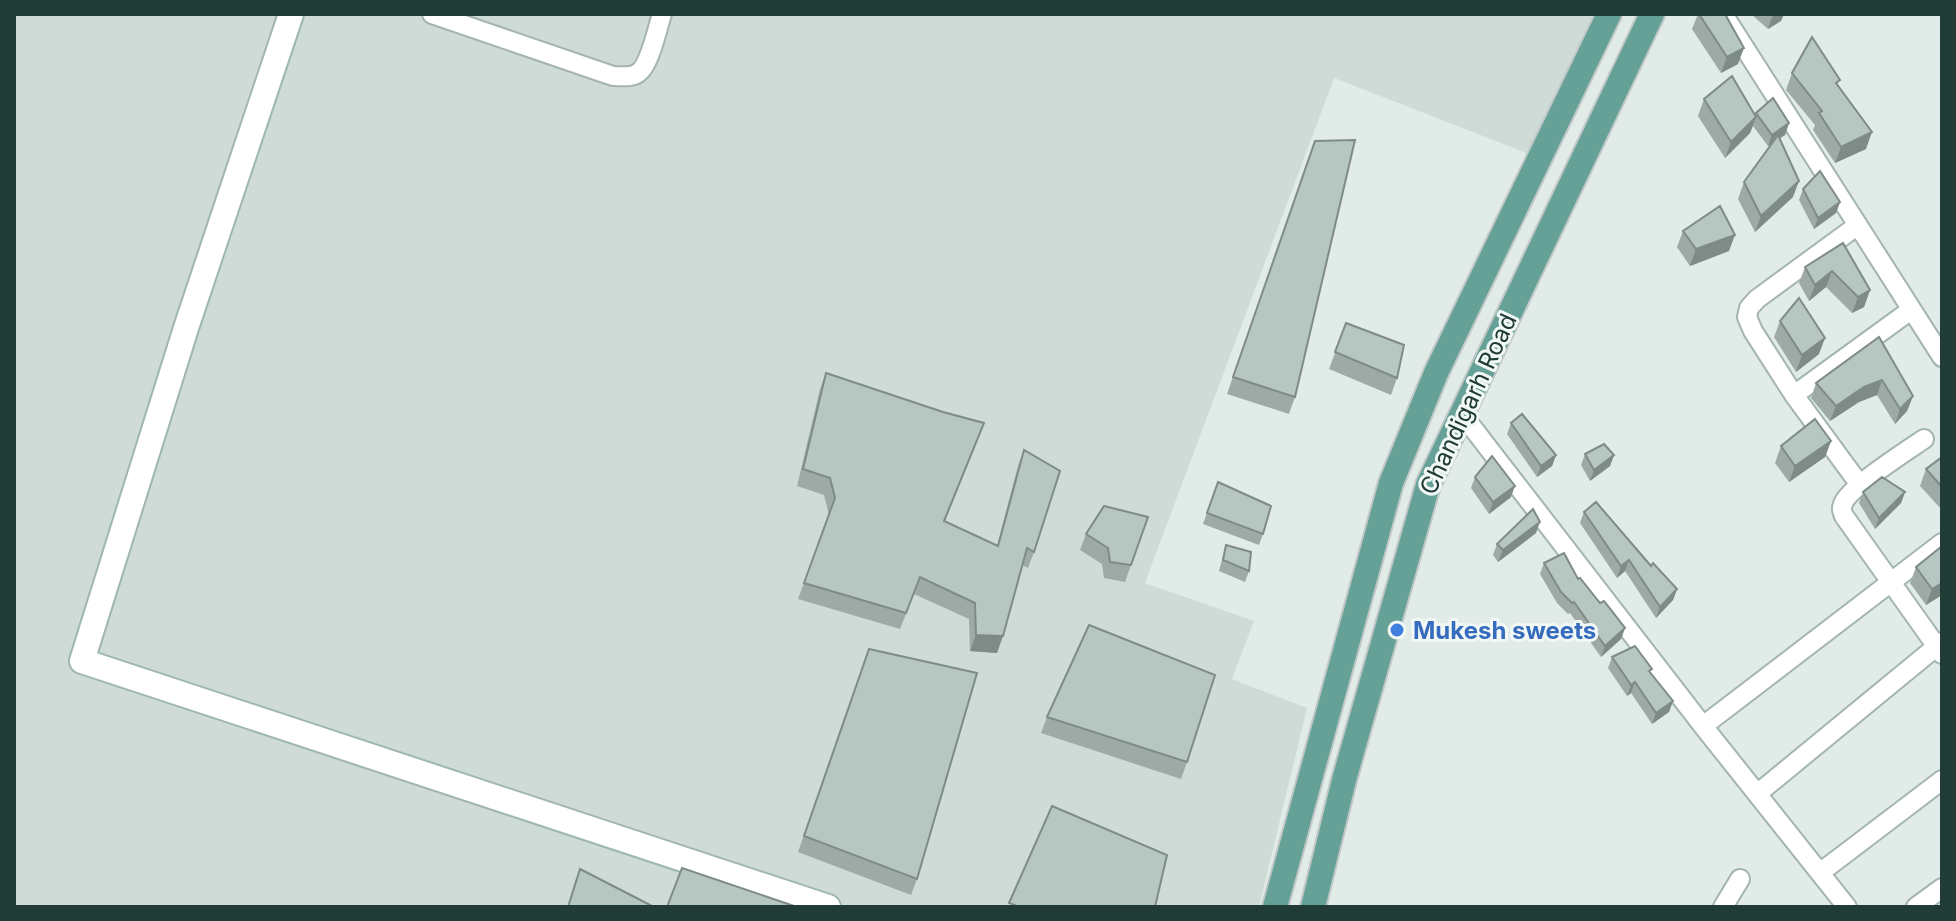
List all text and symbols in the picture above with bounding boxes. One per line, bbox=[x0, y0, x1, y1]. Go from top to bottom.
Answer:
street label: Chandigarh Road bbox=[1413, 309, 1523, 499]
place label: Mukesh sweets bbox=[1413, 616, 1596, 645]
marker: Mukesh sweets bbox=[1388, 621, 1406, 639]

